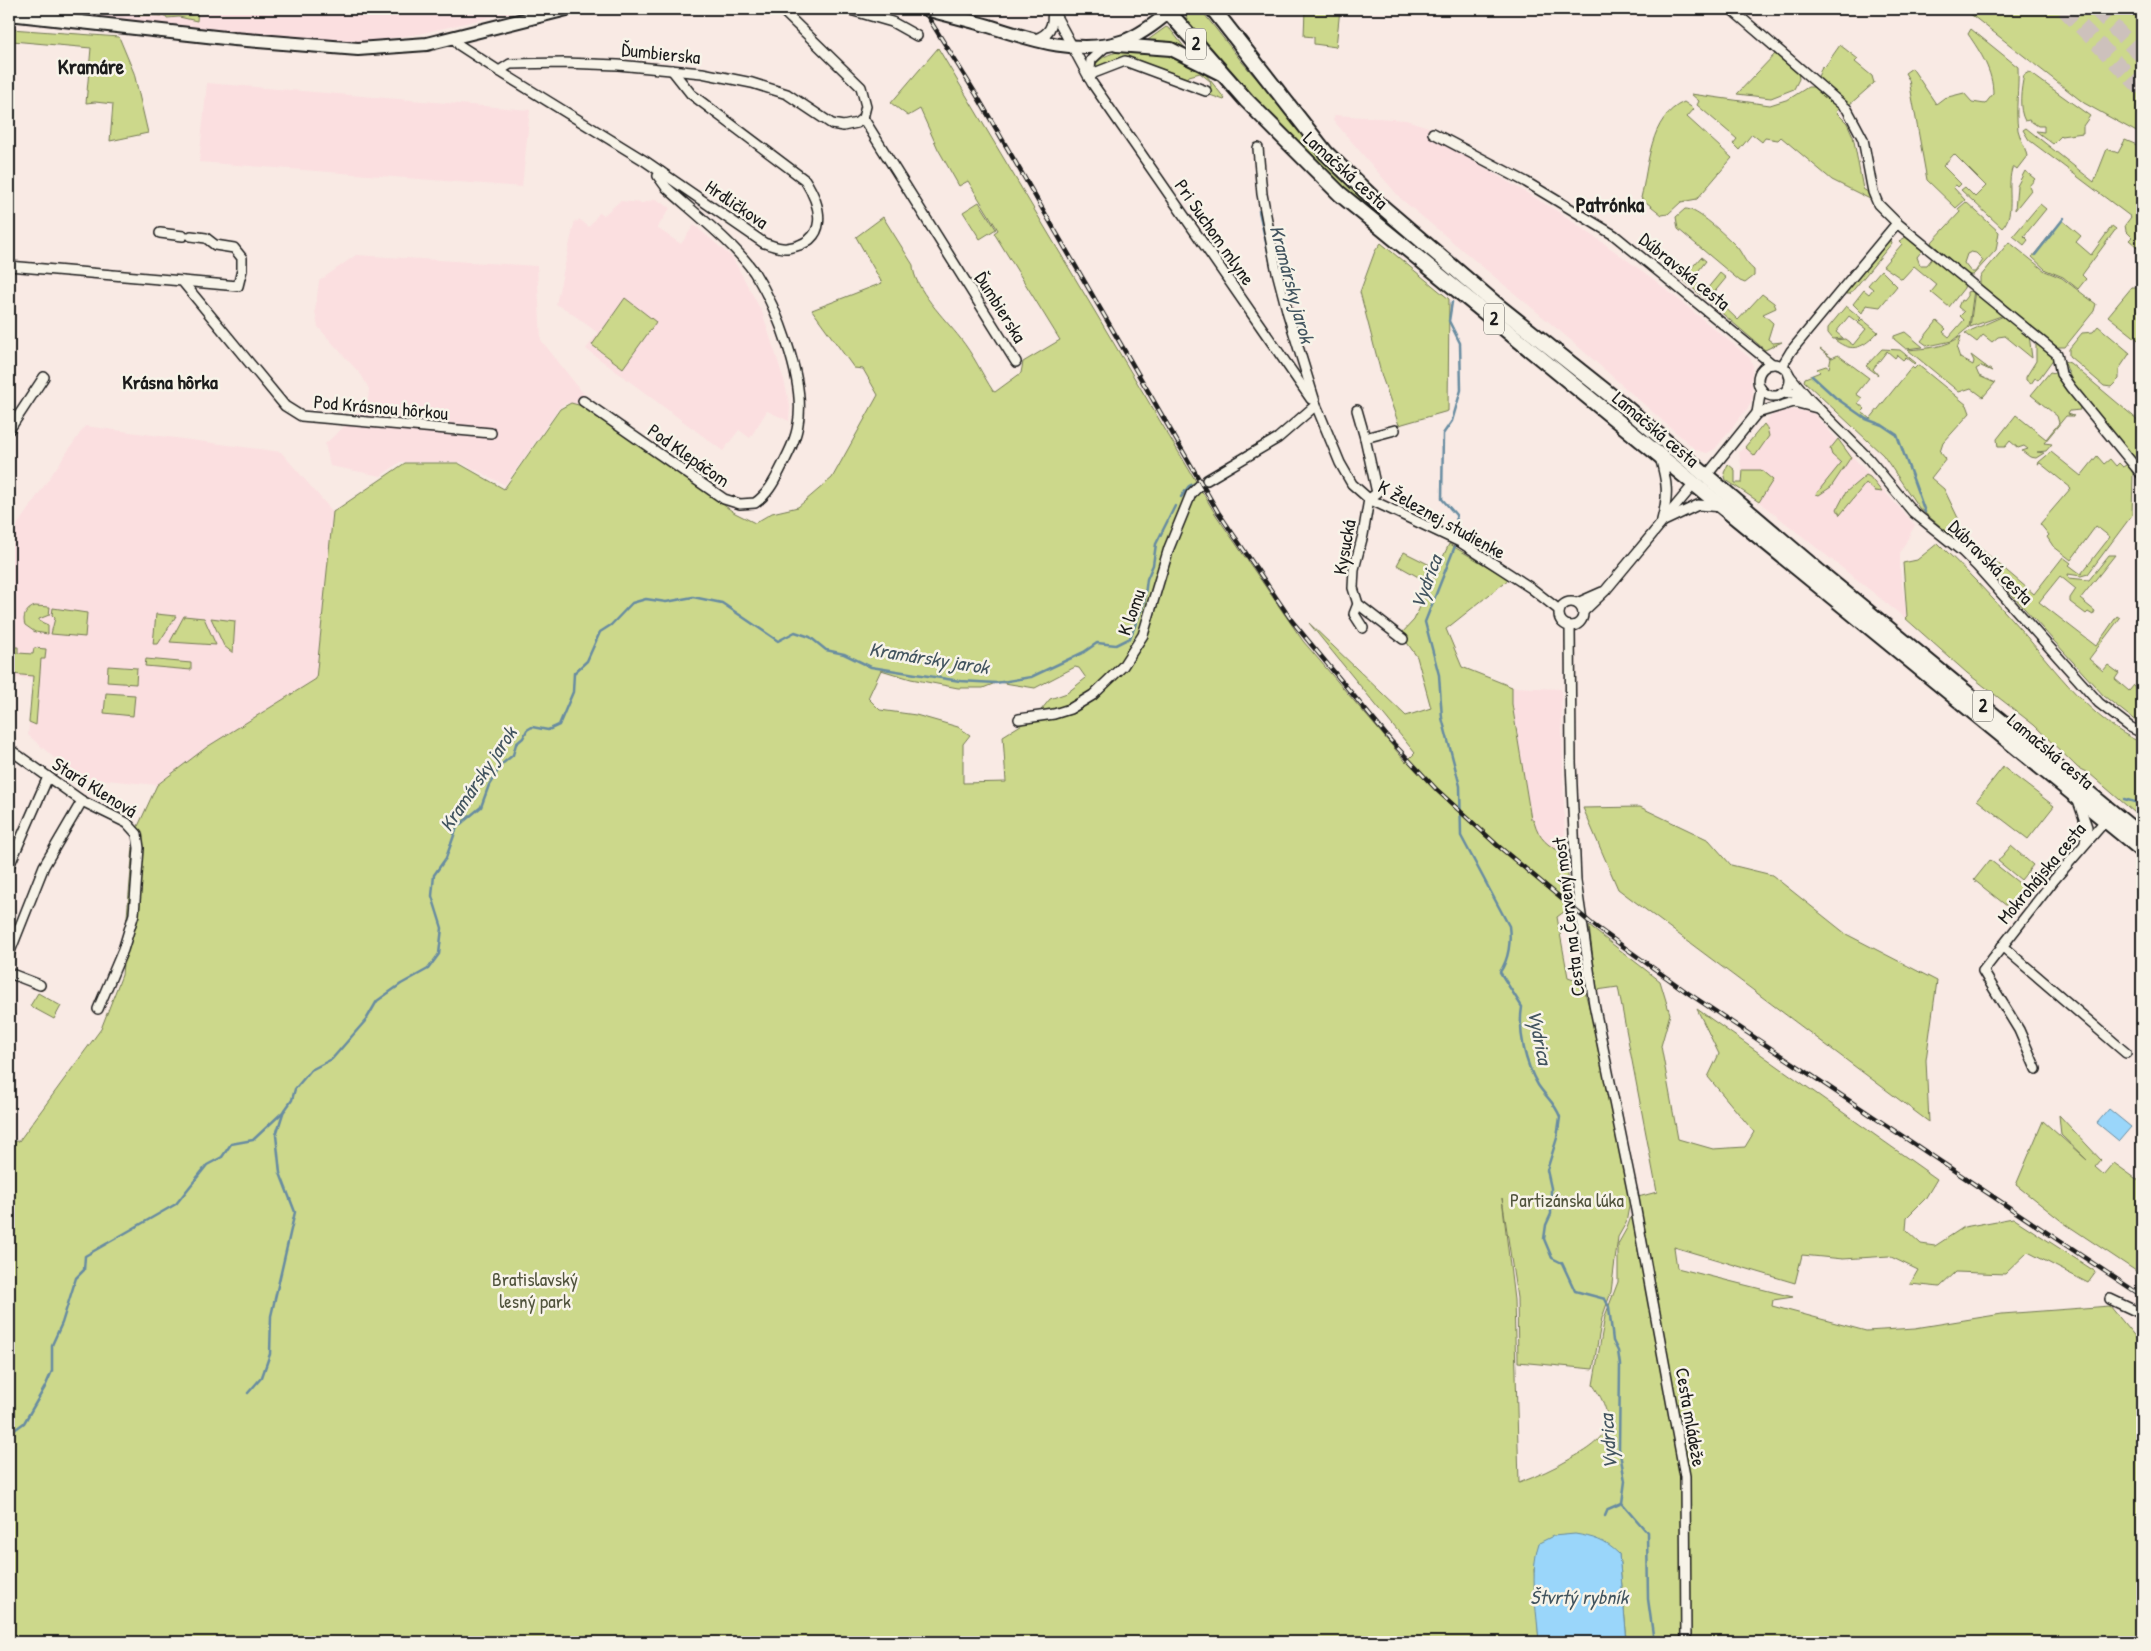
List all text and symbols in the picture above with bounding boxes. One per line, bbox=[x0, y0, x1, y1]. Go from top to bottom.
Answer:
road number: 2 bbox=[1186, 29, 1206, 60]
street label: Ďumbierska bbox=[620, 36, 702, 70]
district label: Kramáre bbox=[58, 52, 125, 81]
street label: Lamačská cesta bbox=[1298, 125, 1394, 215]
street label: Hrdličkova bbox=[700, 173, 774, 235]
street label: Pri Suchom mlyne bbox=[1169, 174, 1261, 291]
district label: Patrónka bbox=[1576, 190, 1645, 219]
water label: Kramársky jarok bbox=[1263, 222, 1322, 348]
street label: Dúbravská cesta bbox=[1634, 226, 1736, 316]
street label: Ďumbierska bbox=[969, 267, 1033, 348]
road number: 2 bbox=[1484, 304, 1504, 334]
district label: Krásna hôrka bbox=[122, 368, 218, 395]
street label: Lamačská cesta bbox=[1607, 385, 1705, 473]
street label: Pod Krásnou hôrkou bbox=[313, 388, 450, 426]
street label: Pod Klepáčom bbox=[643, 417, 735, 493]
street label: K Železnej studienke bbox=[1374, 473, 1511, 565]
street label: Dúbravská cesta bbox=[1943, 514, 2039, 610]
street label: Kysucká bbox=[1326, 517, 1362, 577]
water label: Vydrica bbox=[1403, 549, 1450, 613]
street label: K lomu bbox=[1111, 585, 1151, 639]
water label: Kramársky jarok bbox=[867, 635, 993, 682]
road number: 2 bbox=[1973, 690, 1993, 721]
street label: Lamačská cesta bbox=[2002, 707, 2100, 795]
water label: Kramársky jarok bbox=[433, 720, 524, 837]
street label: Stará Klenová bbox=[48, 751, 143, 824]
street label: Mokrohájska cesta bbox=[1991, 816, 2091, 929]
street label: Cesta na Červený most bbox=[1545, 836, 1591, 998]
water label: Vydrica bbox=[1521, 1007, 1559, 1069]
park label: Partizánska lúka bbox=[1510, 1187, 1624, 1213]
park label: Bratislavský lesný park bbox=[492, 1266, 578, 1314]
street label: Cesta mládeže bbox=[1670, 1366, 1713, 1469]
water label: Vydrica bbox=[1592, 1411, 1624, 1471]
water label: Štvrtý rybník bbox=[1530, 1583, 1630, 1611]

